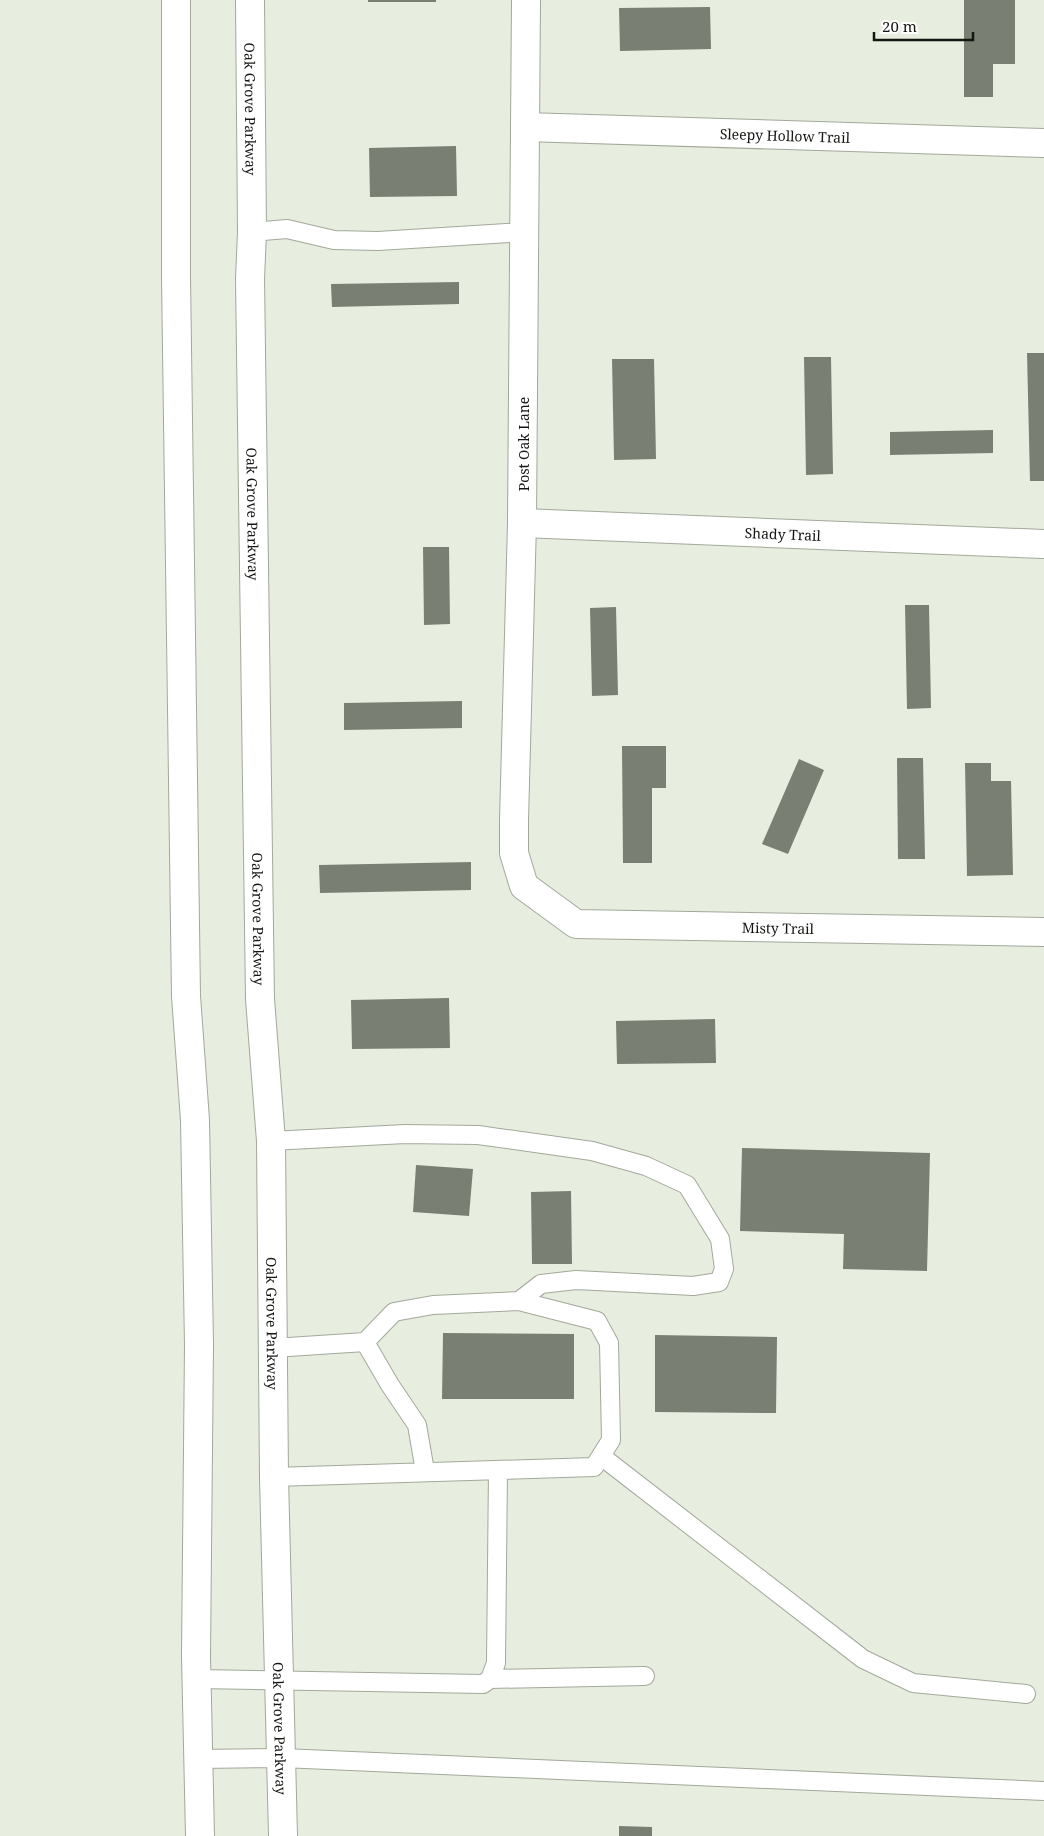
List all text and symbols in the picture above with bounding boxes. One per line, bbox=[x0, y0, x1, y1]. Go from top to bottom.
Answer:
scale bar bbox=[874, 10, 973, 42]
text: 20 m bbox=[882, 16, 917, 36]
street label: Oak Grove Parkway bbox=[241, 42, 261, 176]
street label: Sleepy Hollow Trail bbox=[720, 124, 851, 147]
street label: Post Oak Lane bbox=[514, 397, 533, 491]
street label: Oak Grove Parkway bbox=[243, 447, 264, 581]
street label: Shady Trail bbox=[744, 522, 822, 545]
street label: Oak Grove Parkway bbox=[248, 852, 269, 986]
street label: Misty Trail bbox=[742, 917, 815, 938]
street label: Oak Grove Parkway bbox=[263, 1257, 283, 1390]
street label: Oak Grove Parkway bbox=[269, 1662, 291, 1795]

